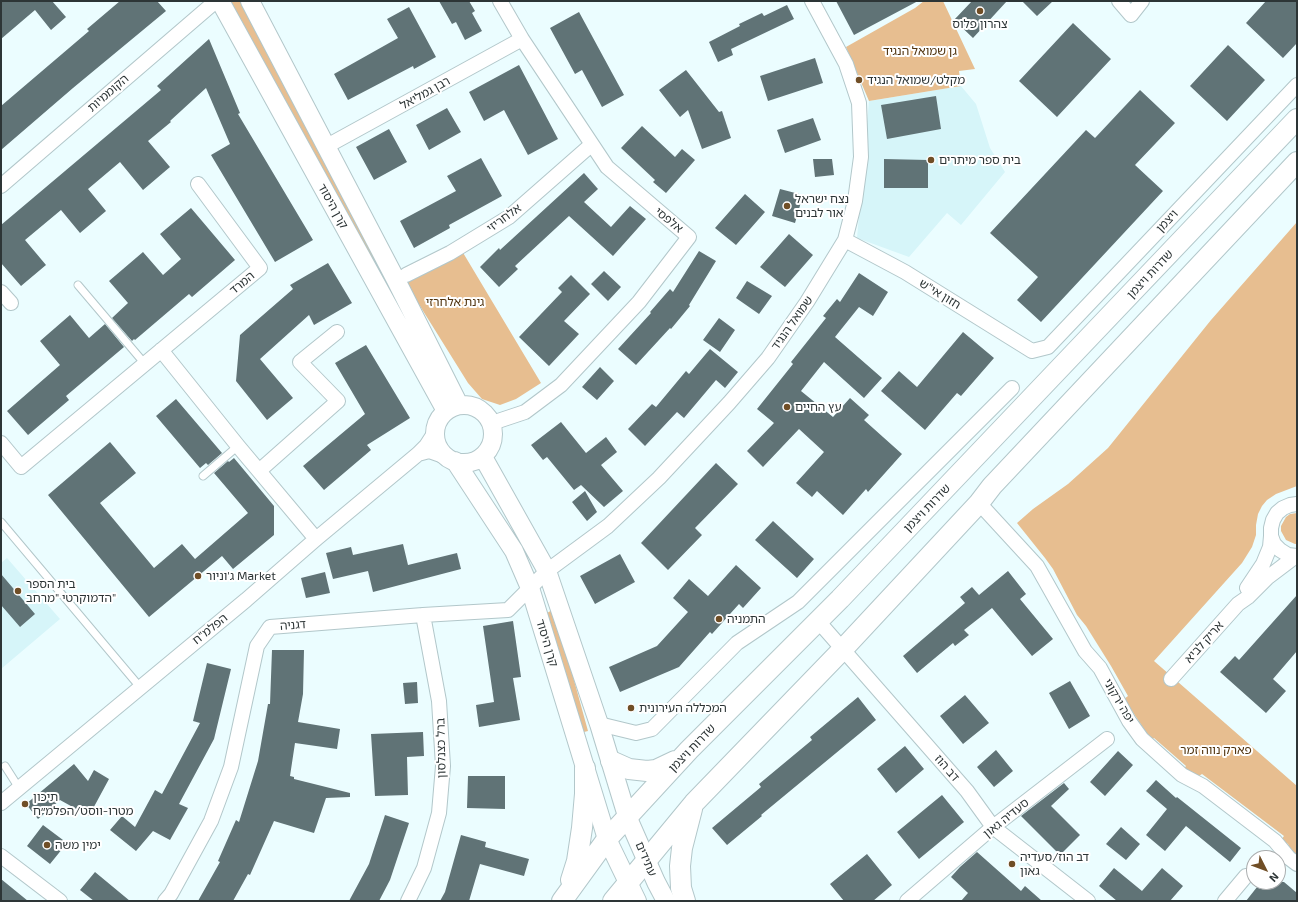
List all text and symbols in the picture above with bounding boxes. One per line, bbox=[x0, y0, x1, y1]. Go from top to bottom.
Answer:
marker: צהרון פלוס bbox=[975, 6, 985, 16]
place label: צהרון פלוס bbox=[952, 17, 1008, 31]
park label: גן שמואל הנגיד bbox=[883, 44, 957, 58]
street label: הקוממיות bbox=[85, 71, 131, 115]
street label: רבן גמליאל bbox=[397, 73, 453, 113]
place label: מקלט/שמואל הנגיד bbox=[867, 73, 965, 87]
marker: מקלט/שמואל הנגיד bbox=[854, 75, 864, 85]
place label: בית ספר מיתרים bbox=[939, 153, 1021, 167]
marker: בית ספר מיתרים bbox=[926, 155, 936, 165]
street label: קרן היסוד bbox=[315, 181, 351, 231]
place label: נצח ישראל אור לבנים bbox=[795, 192, 849, 220]
street label: אלחריזי bbox=[484, 201, 524, 235]
marker: נצח ישראל אור לבנים bbox=[782, 201, 792, 211]
street label: אלפסי bbox=[652, 204, 686, 236]
street label: ויצמן bbox=[1153, 207, 1181, 235]
street label: שדרות ויצמן bbox=[1124, 247, 1176, 301]
street label: המרד bbox=[227, 268, 257, 298]
street label: חזון אי"ש bbox=[917, 276, 963, 312]
street label: שמואל הנגיד bbox=[768, 293, 816, 353]
park label: גינת אלחרזי bbox=[426, 295, 484, 309]
place label: עץ החיים bbox=[795, 400, 842, 414]
marker: עץ החיים bbox=[782, 402, 792, 412]
street label: שדרות ויצמן bbox=[901, 481, 953, 535]
place label: ג'וניור Market bbox=[206, 569, 276, 583]
marker: ג'וניור Market bbox=[193, 571, 203, 581]
place label: בית הספר הדמוקרטי "מרחב" bbox=[26, 577, 116, 605]
marker: בית הספר הדמוקרטי "מרחב" bbox=[13, 586, 23, 596]
street label: הפלמ"ח bbox=[190, 611, 230, 647]
place label: התמניה bbox=[727, 612, 765, 626]
marker: התמניה bbox=[714, 614, 724, 624]
street label: דגניה bbox=[279, 617, 307, 633]
street label: קרן היסוד bbox=[533, 617, 561, 669]
street label: אריק לביא bbox=[1181, 618, 1227, 666]
street label: יפה ירקוני bbox=[1100, 676, 1138, 726]
place label: המכללה העירונית bbox=[639, 701, 727, 715]
marker: המכללה העירונית bbox=[626, 703, 636, 713]
street label: ברל כצנלסון bbox=[433, 718, 449, 778]
street label: שדרות ויצמן bbox=[666, 721, 718, 775]
park label: פארק נווה זמר bbox=[1180, 743, 1252, 757]
street label: דב הוז bbox=[932, 752, 962, 784]
place label: תיכון מטרו-ווסט/הפלמ״ח bbox=[33, 790, 133, 818]
street label: סעדיה גאון bbox=[980, 795, 1032, 841]
marker: תיכון מטרו-ווסט/הפלמ״ח bbox=[20, 799, 30, 809]
place label: ימין משה bbox=[55, 838, 101, 852]
street label: עתידים bbox=[632, 839, 660, 879]
marker: ימין משה bbox=[42, 840, 52, 850]
place label: דב הוז/סעדיה גאון bbox=[1020, 850, 1089, 878]
north arrow bbox=[1246, 850, 1286, 890]
marker: דב הוז/סעדיה גאון bbox=[1007, 859, 1017, 869]
text: N bbox=[1267, 870, 1282, 885]

